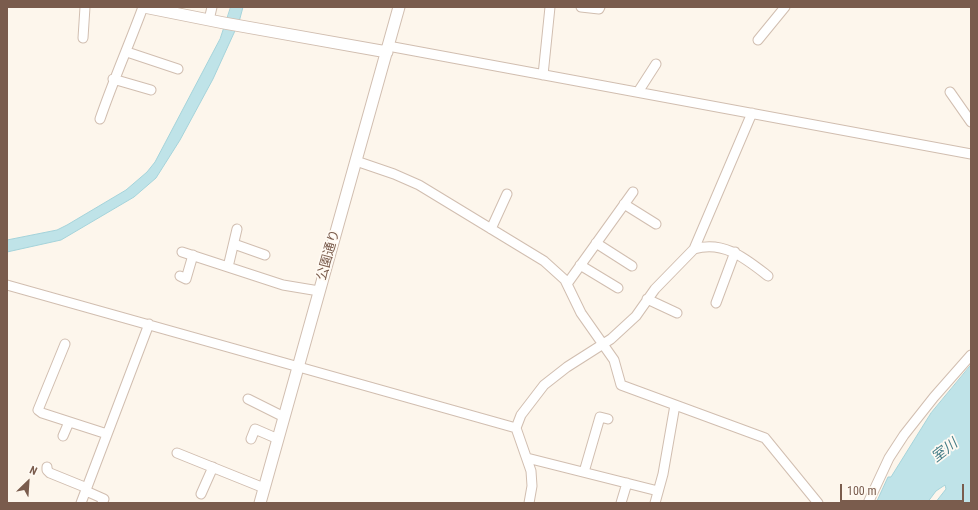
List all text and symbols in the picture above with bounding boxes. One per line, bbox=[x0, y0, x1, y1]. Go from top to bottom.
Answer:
street label: 公園通り bbox=[314, 228, 344, 282]
water label: 室川 bbox=[929, 436, 961, 466]
north arrow bbox=[8, 462, 48, 502]
text: N bbox=[27, 463, 39, 478]
scale bar bbox=[842, 476, 966, 502]
text: 100 m bbox=[847, 484, 877, 498]

